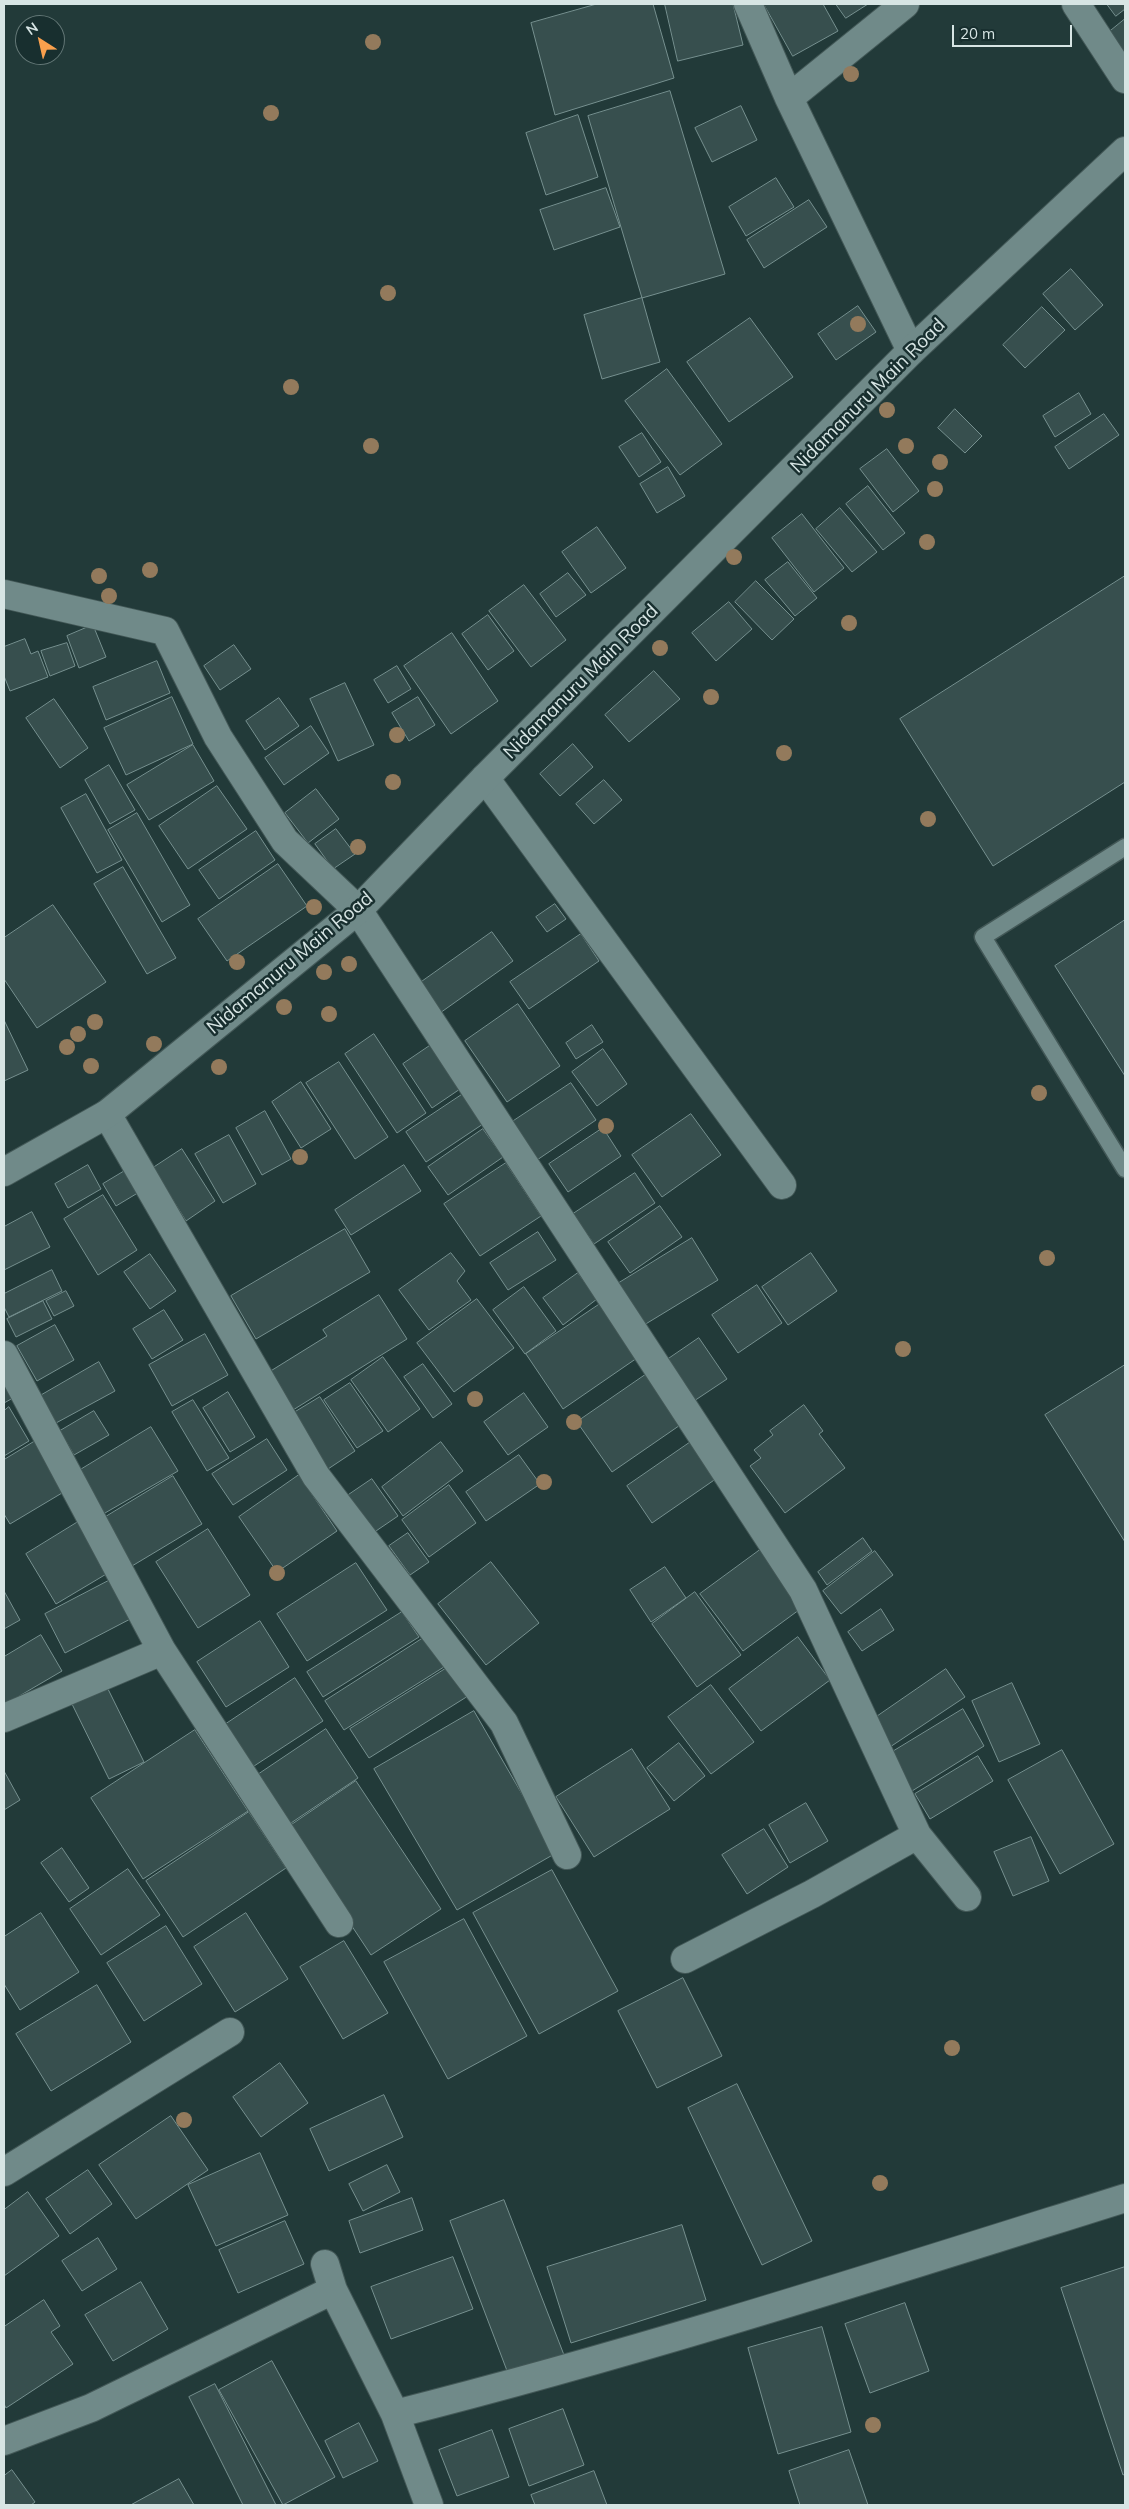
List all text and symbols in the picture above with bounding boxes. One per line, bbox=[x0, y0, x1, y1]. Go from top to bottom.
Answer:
north arrow bbox=[15, 15, 65, 65]
scale bar bbox=[954, 15, 1074, 47]
text: N bbox=[22, 18, 41, 39]
text: 20 m bbox=[960, 24, 995, 43]
street label: Nidamanuru Main Road bbox=[786, 314, 950, 478]
street label: Nidamanuru Main Road bbox=[499, 600, 663, 764]
street label: Nidamanuru Main Road bbox=[202, 887, 378, 1039]

